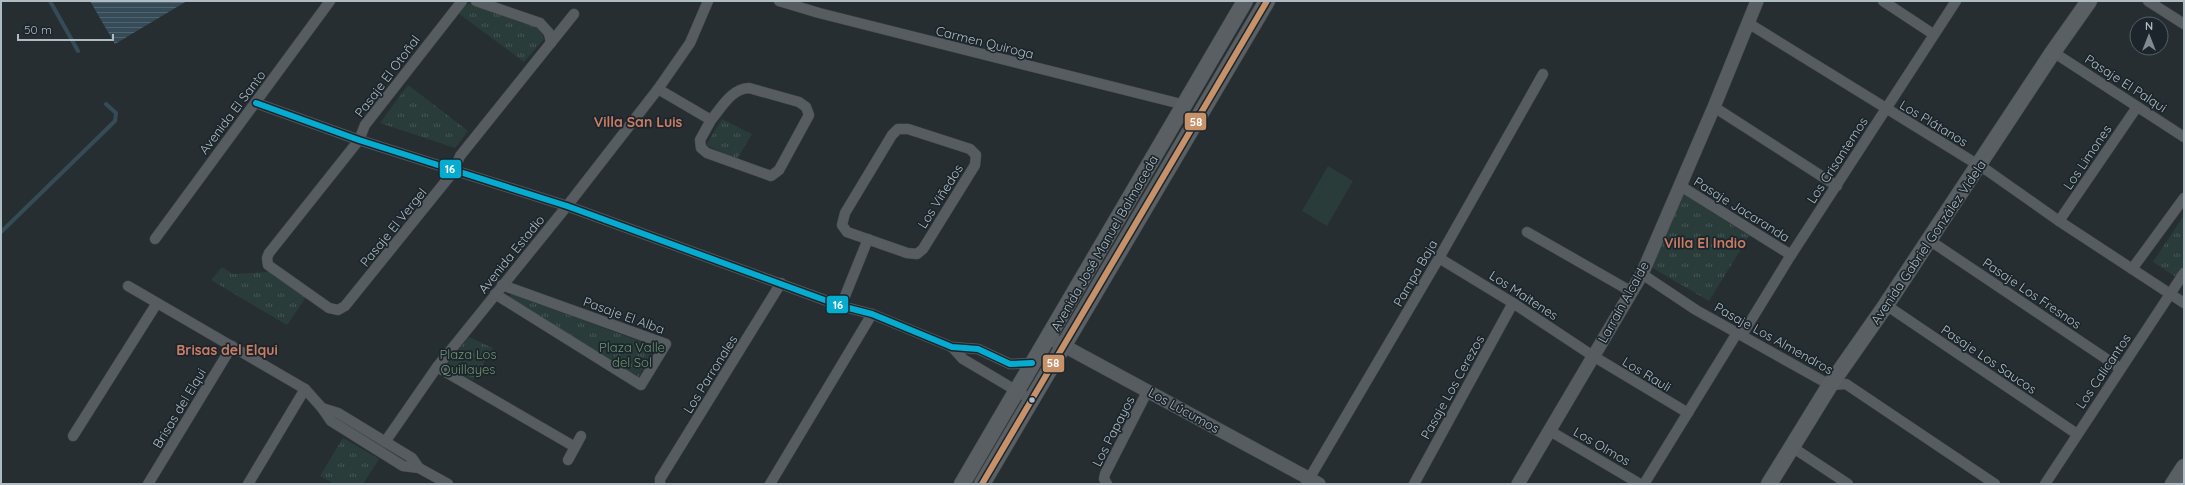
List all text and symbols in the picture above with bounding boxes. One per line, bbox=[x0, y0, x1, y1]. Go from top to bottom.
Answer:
scale bar bbox=[18, 16, 113, 42]
north arrow bbox=[2129, 16, 2169, 56]
text: N bbox=[2145, 19, 2153, 33]
text: 50 m bbox=[24, 22, 52, 37]
street label: Carmen Quiroga bbox=[934, 22, 1036, 62]
street label: Pasaje El Otoñal bbox=[351, 32, 423, 120]
street label: Pasaje El Palqui bbox=[2082, 51, 2170, 115]
street label: Avenida El Santo bbox=[195, 67, 269, 157]
street label: Los Plátanos bbox=[1897, 96, 1971, 150]
line badge: 58 bbox=[1184, 112, 1207, 131]
district label: Villa San Luis bbox=[594, 113, 683, 131]
street label: Los Crisantemos bbox=[1803, 114, 1871, 206]
text: 58 bbox=[1190, 115, 1202, 129]
street label: Los Limones bbox=[2059, 122, 2115, 192]
street label: Avenida José Manuel Balmaceda bbox=[1047, 152, 1161, 334]
street label: Avenida Gabriel González Videla bbox=[1867, 157, 1989, 327]
line badge: 16 bbox=[439, 159, 462, 179]
street label: Los Viñedos bbox=[914, 161, 966, 231]
text: 16 bbox=[445, 162, 455, 176]
street label: Pasaje Jacaranda bbox=[1691, 173, 1793, 245]
street label: Pasaje El Vergel bbox=[356, 184, 430, 270]
street label: Avenida Estadio bbox=[475, 212, 548, 296]
district label: Villa El Indio bbox=[1664, 234, 1746, 252]
street label: Pampa Baja bbox=[1389, 237, 1441, 309]
street label: Pasaje Los Fresnos bbox=[1980, 254, 2084, 332]
street label: Larraín Alcalde bbox=[1594, 259, 1652, 345]
street label: Los Maitenes bbox=[1487, 267, 1561, 323]
street label: Pasaje El Alba bbox=[581, 293, 667, 337]
line badge: 16 bbox=[826, 295, 849, 314]
text: 16 bbox=[833, 298, 843, 312]
street label: Pasaje Los Almendros bbox=[1712, 299, 1836, 377]
street label: Pasaje Los Saucos bbox=[1938, 321, 2040, 397]
street label: Los Calicantos bbox=[2072, 330, 2134, 412]
street label: Los Parronales bbox=[680, 332, 740, 416]
street label: Pasaje Los Cerezos bbox=[1417, 332, 1487, 442]
park label: Plaza Valle del Sol bbox=[599, 339, 665, 370]
district label: Brisas del Elqui bbox=[176, 341, 278, 359]
park label: Plaza Los Quillayes bbox=[439, 346, 497, 377]
street label: Los Rauli bbox=[1620, 353, 1674, 395]
line badge: 58 bbox=[1042, 354, 1065, 373]
text: 58 bbox=[1047, 356, 1059, 370]
street label: Brisas del Elqui bbox=[149, 365, 209, 451]
street label: Los Lúcumos bbox=[1146, 384, 1222, 436]
street label: Los Papayos bbox=[1088, 393, 1138, 469]
unlabelled marker bbox=[1027, 395, 1037, 405]
street label: Los Olmos bbox=[1571, 423, 1633, 469]

